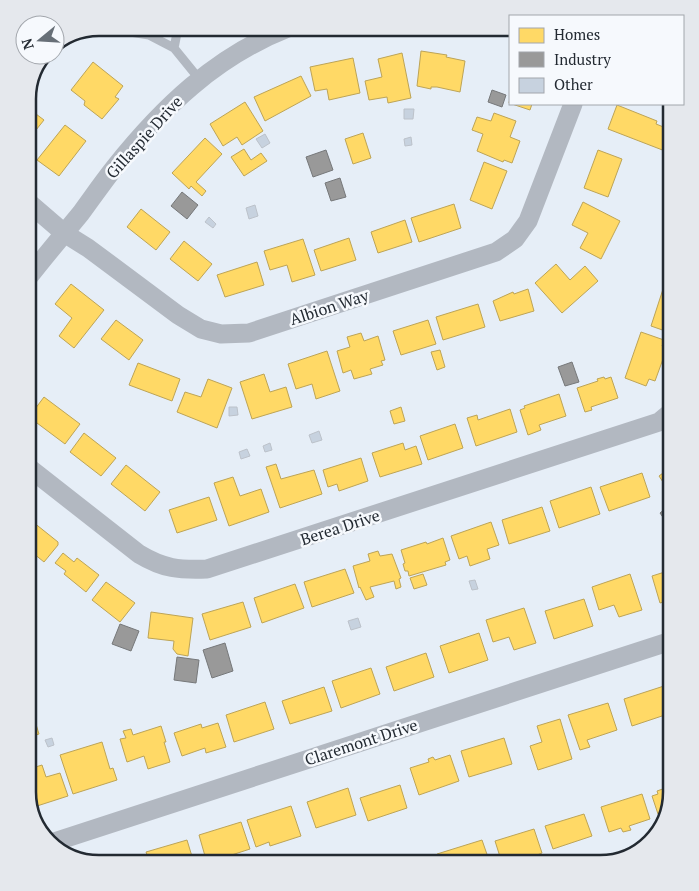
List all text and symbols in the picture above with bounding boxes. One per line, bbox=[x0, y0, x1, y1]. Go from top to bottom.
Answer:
north arrow bbox=[15, 15, 65, 65]
legend bbox=[509, 15, 684, 105]
text: Homes bbox=[554, 24, 600, 44]
text: N bbox=[16, 36, 38, 52]
text: Industry bbox=[554, 49, 611, 69]
text: Other bbox=[554, 74, 593, 94]
street label: Gillaspie Drive bbox=[101, 91, 187, 183]
street label: Albion Way bbox=[287, 284, 372, 330]
street label: Berea Drive bbox=[298, 504, 382, 550]
street label: Claremont Drive bbox=[302, 713, 420, 771]

